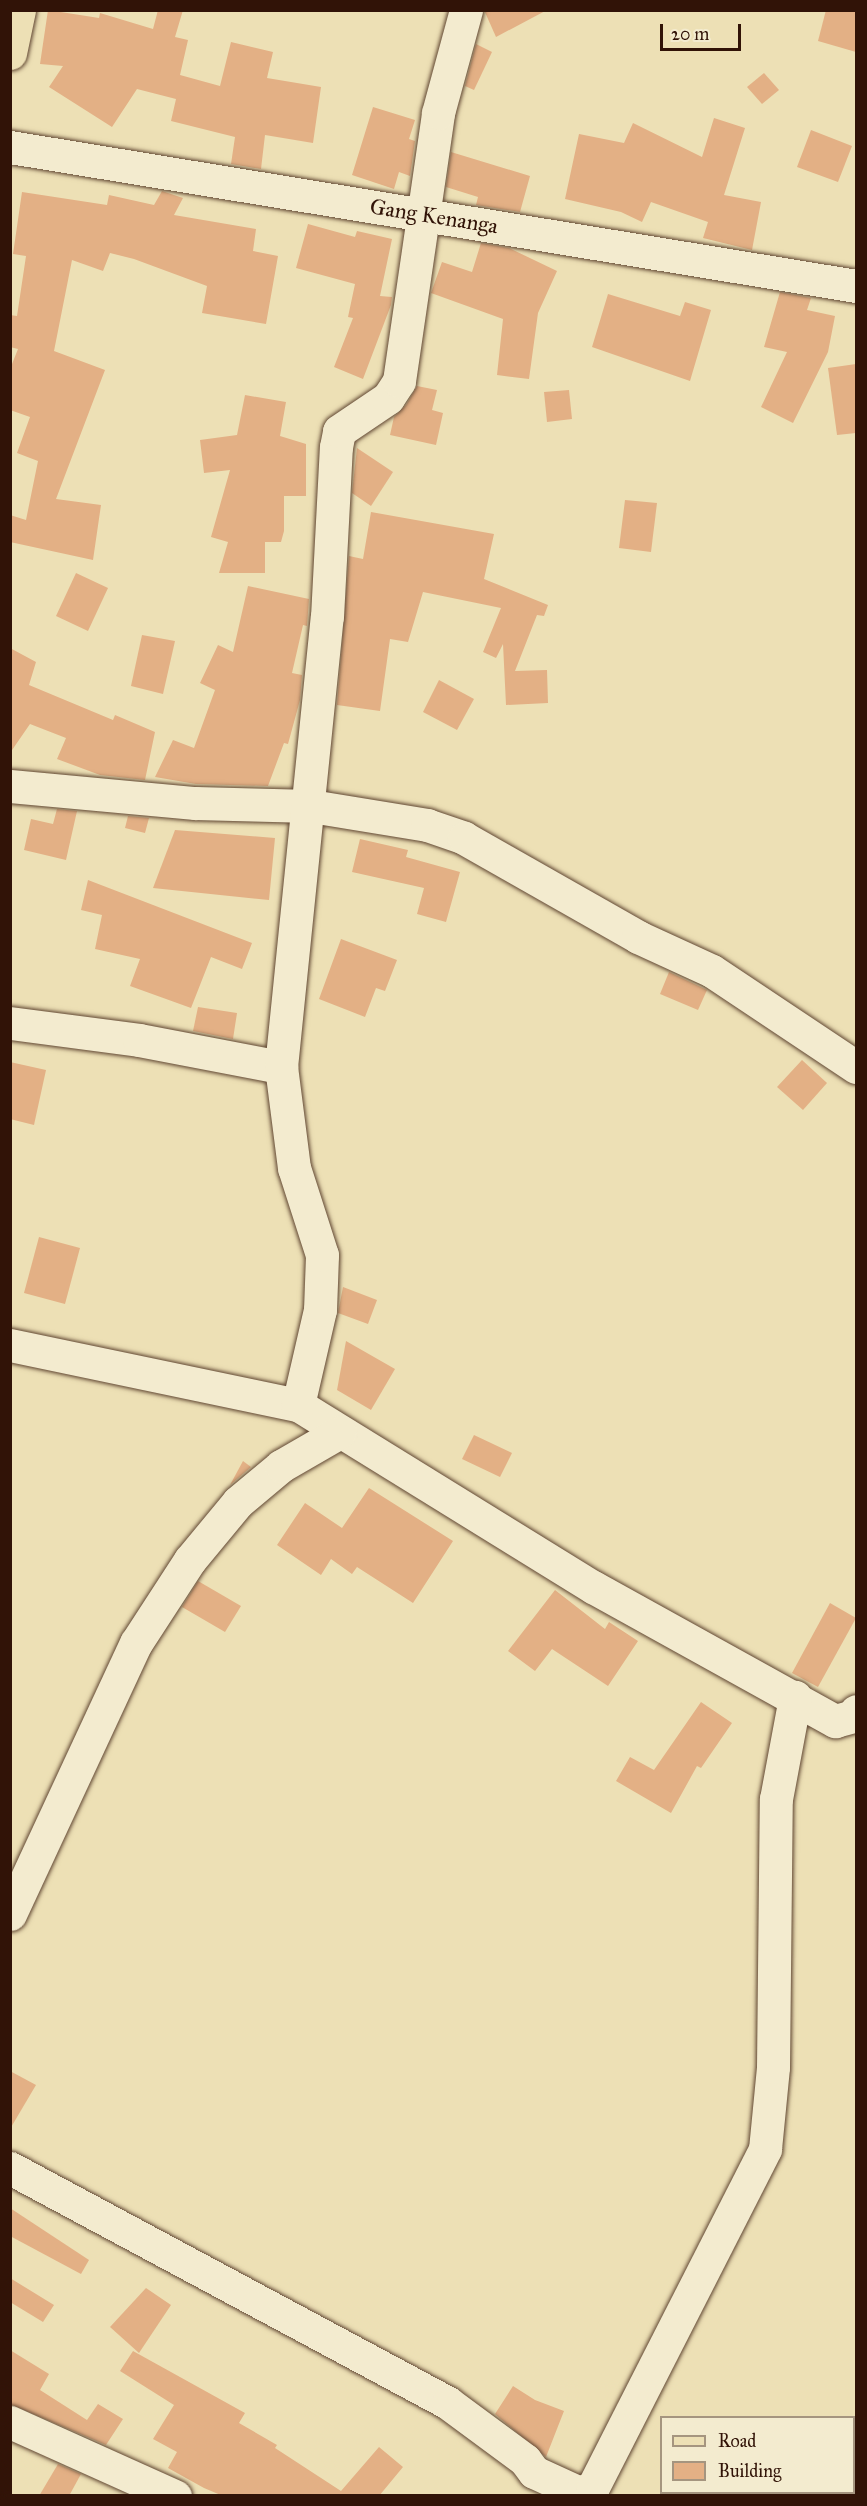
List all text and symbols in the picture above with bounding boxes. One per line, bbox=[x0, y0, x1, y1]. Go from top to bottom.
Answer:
scale bar bbox=[663, 12, 744, 50]
text: 20 m bbox=[671, 23, 709, 45]
street label: Gang Kenanga bbox=[368, 193, 500, 239]
legend bbox=[660, 2416, 855, 2494]
text: Road bbox=[718, 2430, 756, 2452]
text: Building bbox=[718, 2460, 781, 2482]

